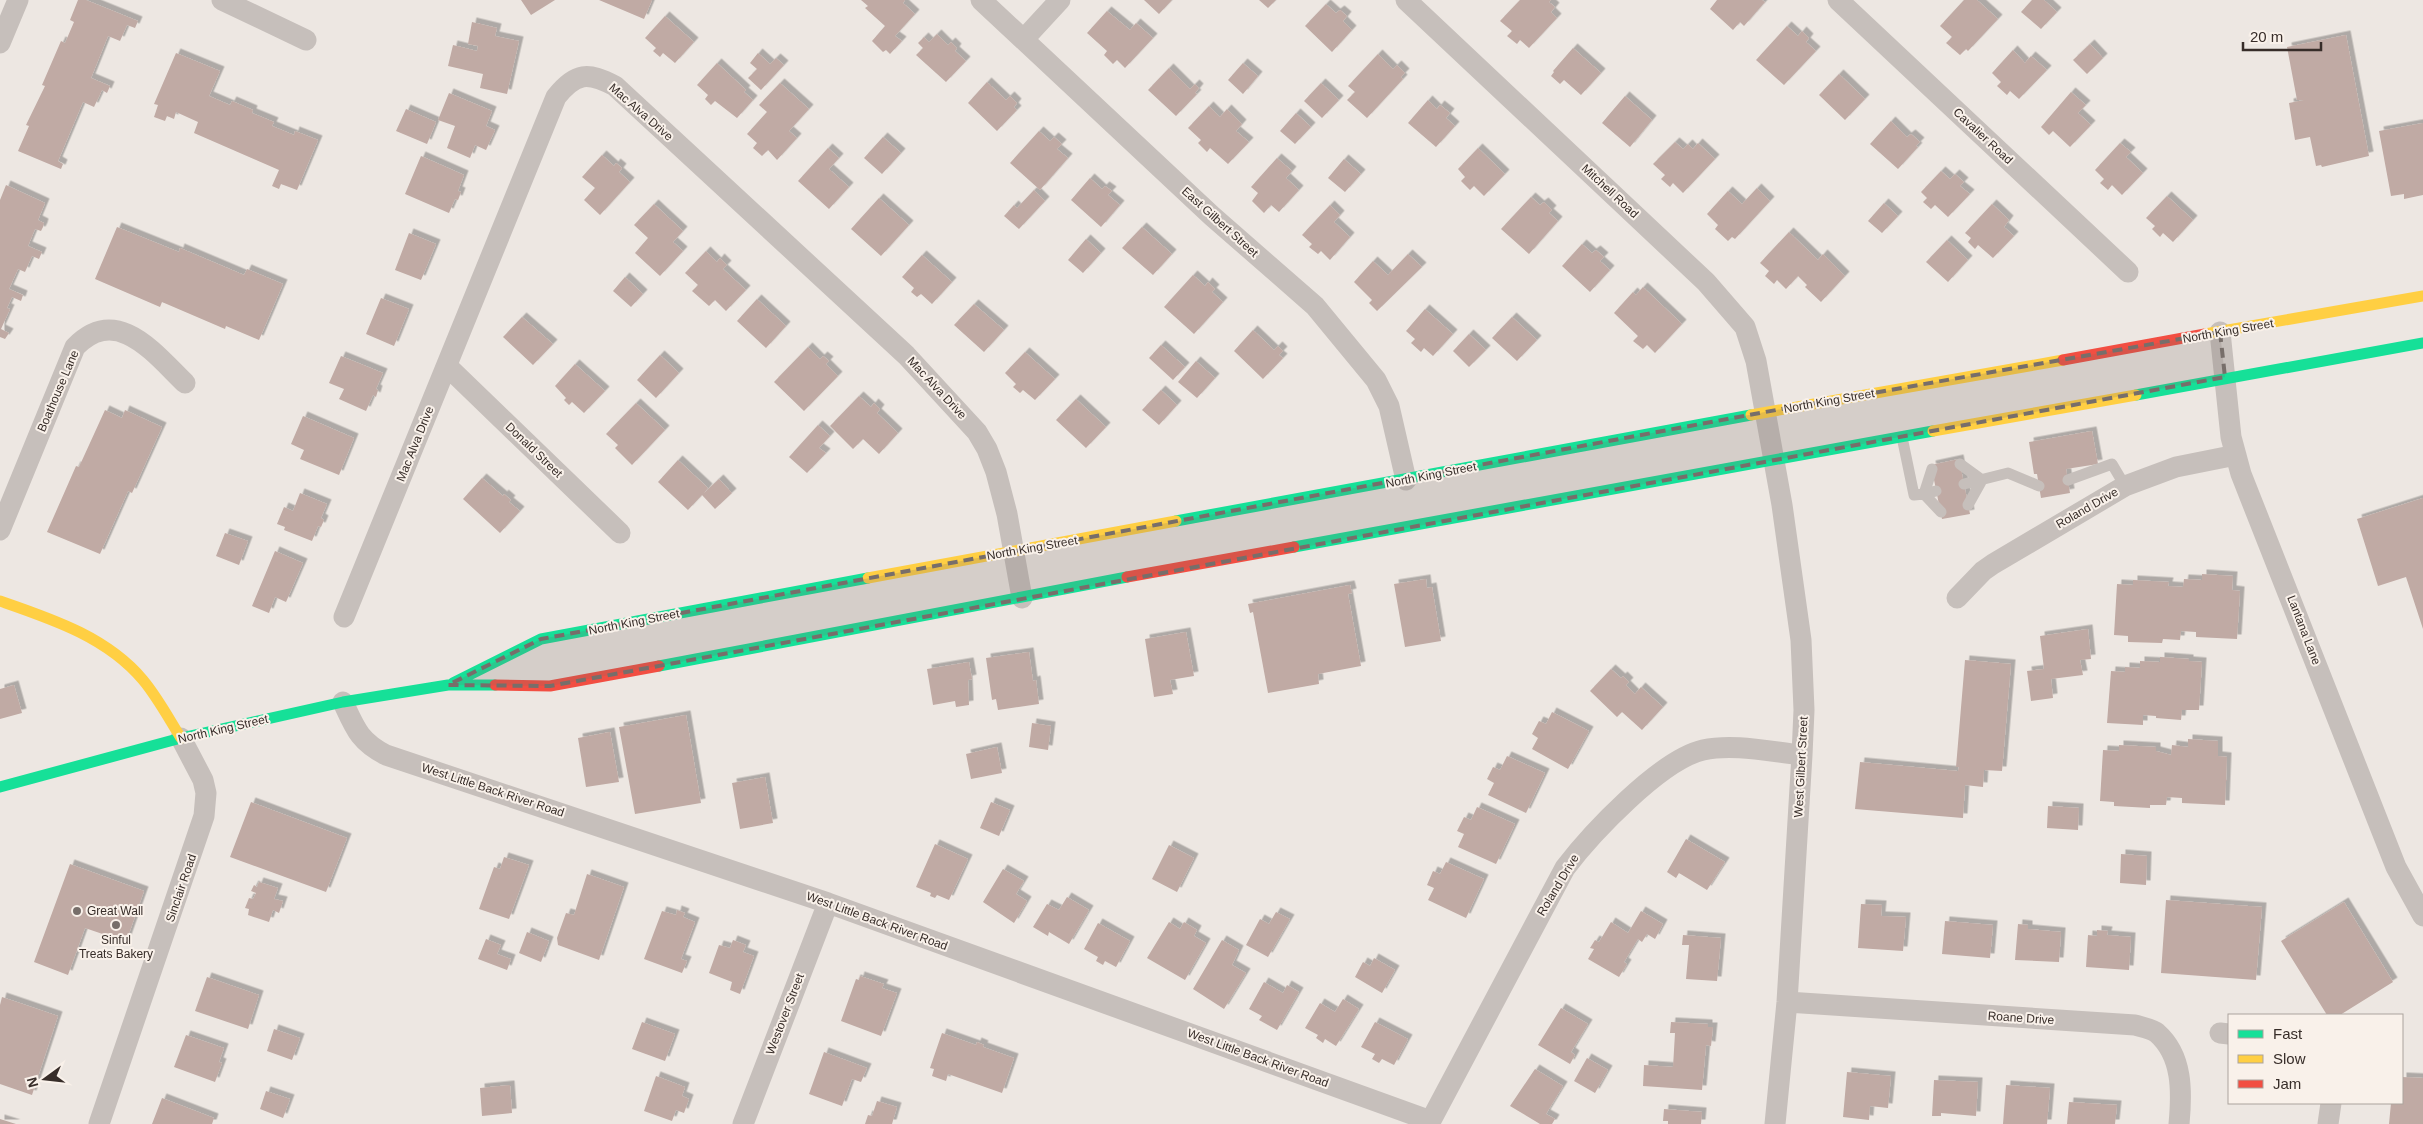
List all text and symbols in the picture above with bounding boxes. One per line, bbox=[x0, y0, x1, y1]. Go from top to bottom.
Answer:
scale bar bbox=[2243, 20, 2320, 52]
text: 20 m bbox=[2250, 28, 2283, 45]
street label: Mac Alva Drive bbox=[606, 80, 676, 144]
street label: Cavalier Road bbox=[1950, 105, 2016, 167]
street label: Mitchell Road bbox=[1579, 161, 1641, 221]
street label: East Gilbert Street bbox=[1179, 184, 1262, 260]
street label: North King Street bbox=[2181, 316, 2275, 346]
street label: Boathouse Lane bbox=[34, 348, 82, 434]
street label: Mac Alva Drive bbox=[905, 354, 970, 422]
street label: North King Street bbox=[1782, 386, 1876, 416]
street label: Mac Alva Drive bbox=[394, 404, 437, 484]
street label: Donald Street bbox=[503, 419, 566, 481]
street label: North King Street bbox=[1384, 459, 1478, 491]
street label: Roland Drive bbox=[2053, 484, 2121, 531]
street label: North King Street bbox=[985, 533, 1079, 563]
street label: Lantana Lane bbox=[2284, 593, 2324, 667]
street label: North King Street bbox=[587, 606, 681, 638]
street label: North King Street bbox=[177, 712, 270, 746]
street label: West Gilbert Street bbox=[1791, 715, 1811, 818]
street label: West Little Back River Road bbox=[420, 760, 566, 820]
street label: Roland Drive bbox=[1534, 851, 1582, 918]
street label: Sinclair Road bbox=[163, 852, 199, 924]
street label: West Little Back River Road bbox=[805, 889, 949, 953]
place label: Great Wall bbox=[87, 904, 143, 918]
marker: Great Wall bbox=[71, 905, 83, 917]
marker: Sinful Treats Bakery bbox=[110, 919, 122, 931]
place label: Sinful Treats Bakery bbox=[79, 933, 153, 961]
street label: Westover Street bbox=[763, 971, 807, 1057]
street label: Roane Drive bbox=[1987, 1009, 2055, 1027]
legend bbox=[2228, 1014, 2403, 1104]
text: Fast bbox=[2273, 1025, 2303, 1042]
street label: West Little Back River Road bbox=[1186, 1026, 1330, 1090]
text: Slow bbox=[2273, 1050, 2306, 1067]
north arrow bbox=[20, 1054, 70, 1104]
text: N bbox=[23, 1075, 41, 1089]
text: Jam bbox=[2273, 1075, 2301, 1092]

